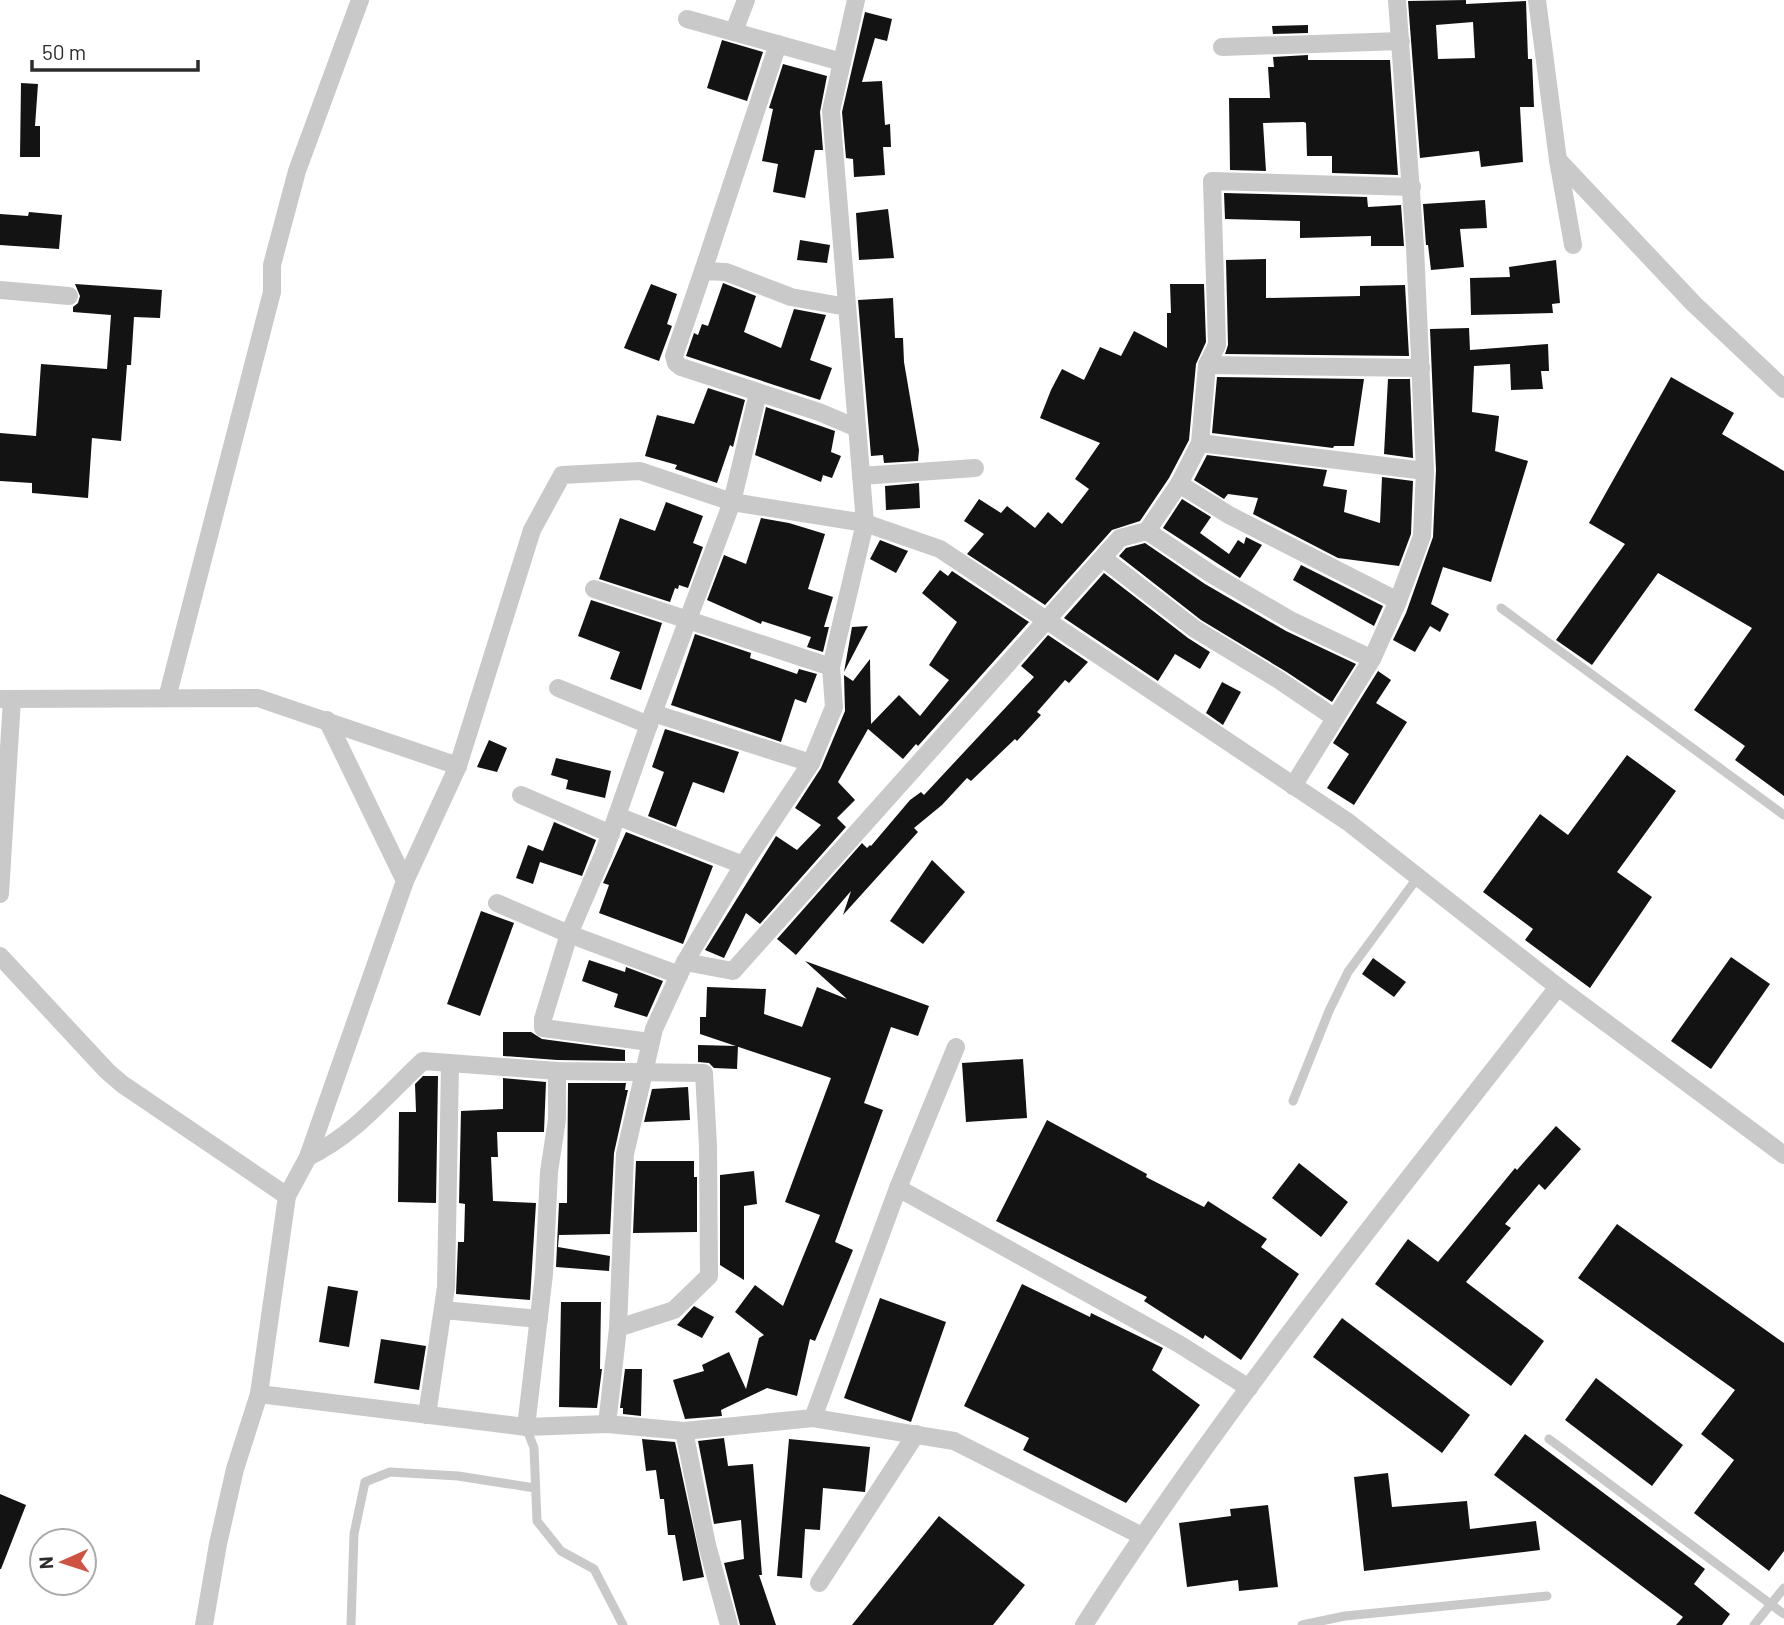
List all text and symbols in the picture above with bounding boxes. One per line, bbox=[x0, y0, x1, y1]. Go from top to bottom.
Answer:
scale bar bbox=[32, 28, 198, 72]
text: 50 m bbox=[42, 39, 86, 64]
north arrow bbox=[28, 1527, 98, 1597]
text: N bbox=[34, 1556, 57, 1570]

